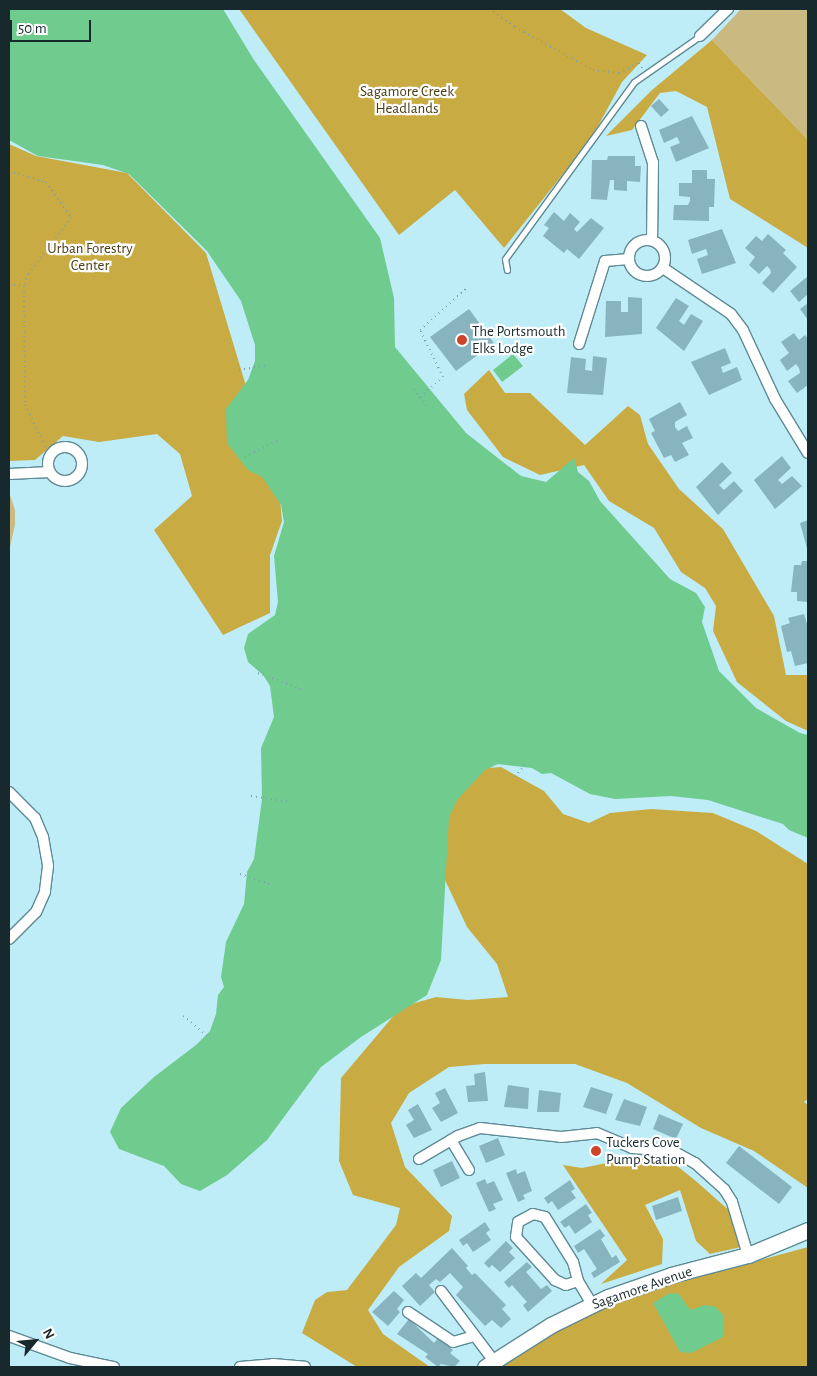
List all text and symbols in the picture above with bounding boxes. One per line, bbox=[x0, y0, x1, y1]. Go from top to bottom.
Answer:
scale bar bbox=[12, 10, 94, 42]
text: 50 m bbox=[18, 21, 47, 36]
park label: Sagamore Creek Headlands bbox=[360, 82, 454, 117]
park label: Urban Forestry Center bbox=[47, 239, 133, 274]
place label: The Portsmouth Elks Lodge bbox=[472, 322, 566, 357]
marker: The Portsmouth Elks Lodge bbox=[456, 334, 468, 346]
place label: Tuckers Cove Pump Station bbox=[606, 1133, 685, 1168]
marker: Tuckers Cove Pump Station bbox=[590, 1145, 602, 1157]
street label: Sagamore Avenue bbox=[590, 1262, 694, 1314]
north arrow bbox=[10, 1316, 60, 1366]
text: N bbox=[40, 1326, 57, 1342]

